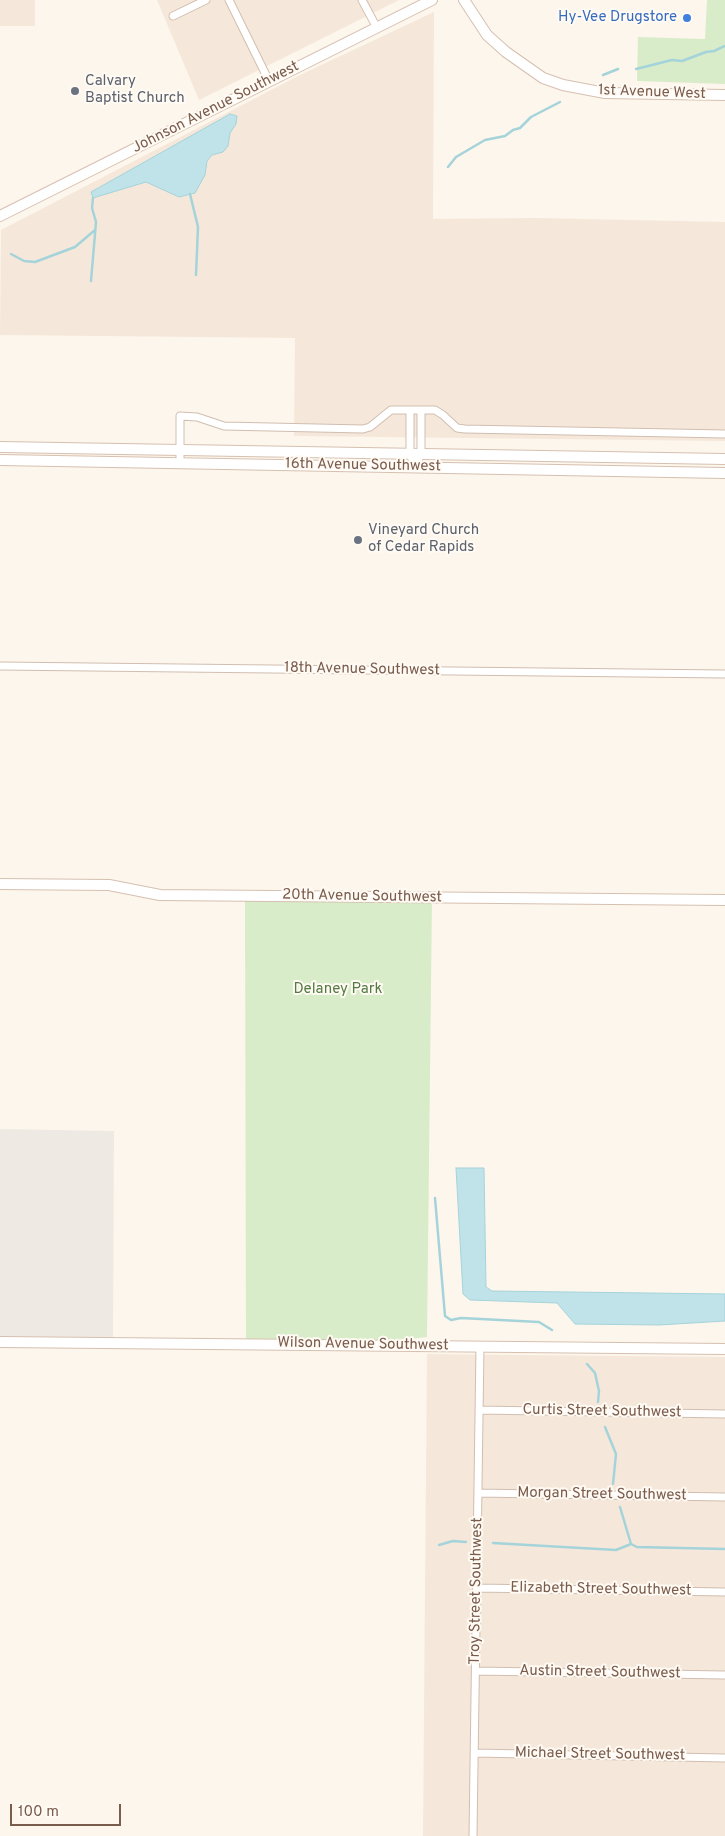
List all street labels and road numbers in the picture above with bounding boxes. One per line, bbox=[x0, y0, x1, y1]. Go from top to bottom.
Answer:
street label: Johnson Avenue Southwest bbox=[130, 58, 302, 158]
street label: 1st Avenue West bbox=[598, 82, 706, 104]
street label: 16th Avenue Southwest bbox=[285, 456, 441, 476]
street label: 18th Avenue Southwest bbox=[284, 660, 440, 680]
street label: 20th Avenue Southwest bbox=[282, 887, 442, 907]
street label: Wilson Avenue Southwest bbox=[277, 1335, 449, 1355]
street label: Curtis Street Southwest bbox=[522, 1402, 682, 1422]
street label: Morgan Street Southwest bbox=[517, 1485, 687, 1505]
street label: Troy Street Southwest bbox=[467, 1517, 487, 1665]
street label: Elizabeth Street Southwest bbox=[510, 1579, 692, 1601]
street label: Austin Street Southwest bbox=[519, 1663, 681, 1683]
street label: Michael Street Southwest bbox=[515, 1745, 685, 1765]

